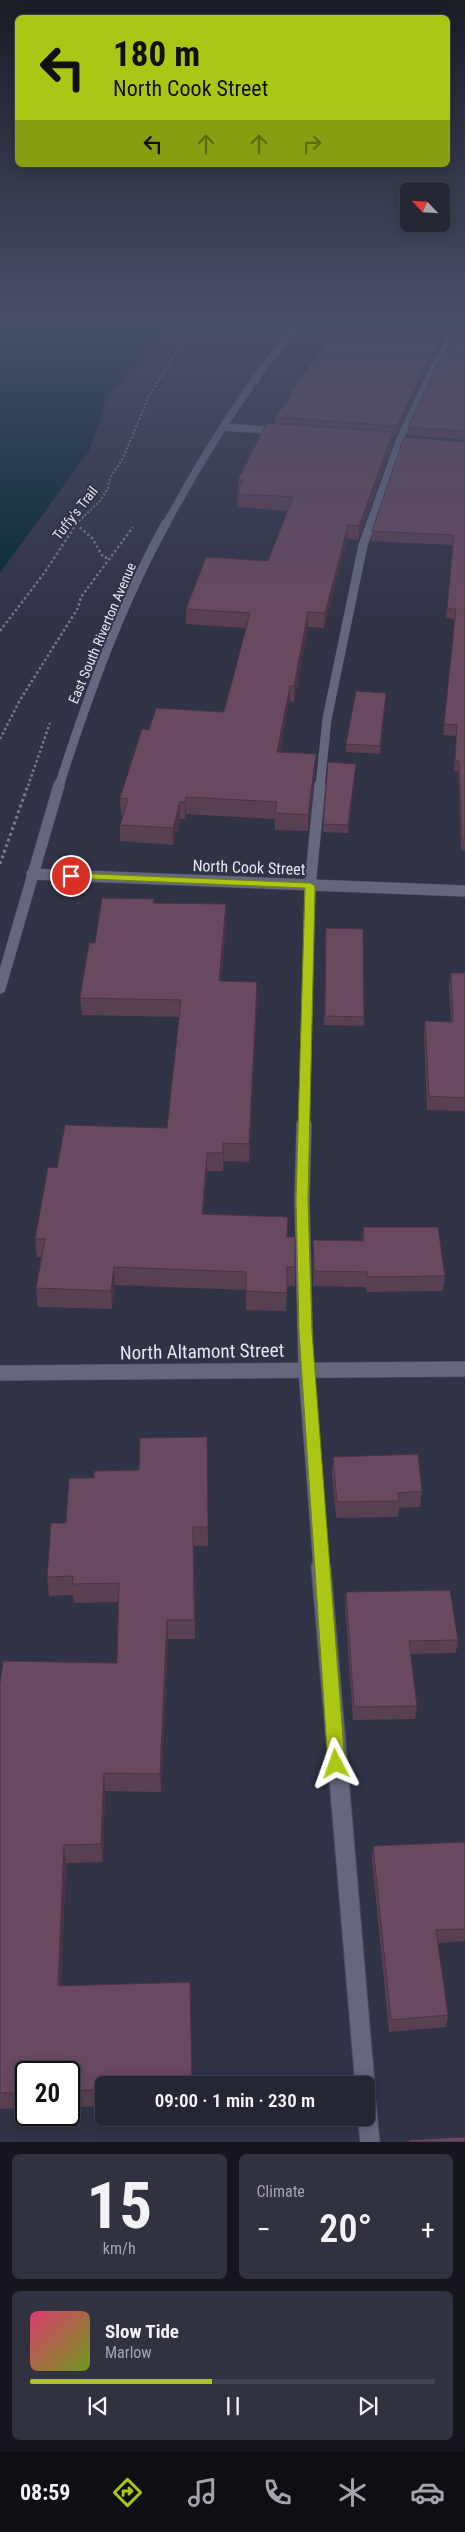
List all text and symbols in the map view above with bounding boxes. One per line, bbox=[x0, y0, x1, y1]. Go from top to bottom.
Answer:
text: 180 m bbox=[113, 34, 200, 75]
icon: left bbox=[30, 35, 95, 100]
text: North Cook Street bbox=[113, 76, 268, 101]
icon: left bbox=[139, 130, 167, 158]
icon: ahead bbox=[192, 130, 220, 158]
icon: ahead bbox=[245, 130, 273, 158]
icon: right bbox=[298, 130, 326, 158]
north arrow bbox=[400, 182, 450, 232]
map controls bbox=[400, 182, 450, 232]
street label: Tuffy's Trail bbox=[49, 483, 101, 543]
street label: East South Riverton Avenue bbox=[65, 560, 139, 706]
pin bbox=[50, 855, 92, 897]
street label: North Cook Street bbox=[192, 856, 306, 879]
icon: arrive bbox=[57, 862, 85, 890]
street label: North Altamont Street bbox=[120, 1339, 284, 1364]
position arrow bbox=[309, 1737, 361, 1789]
speed limit sign: 20 bbox=[15, 2061, 80, 2126]
text: 09:00 · 1 min · 230 m bbox=[155, 2089, 315, 2112]
text: 15 bbox=[86, 2168, 152, 2244]
text: Climate bbox=[257, 2182, 305, 2201]
text: 20° bbox=[319, 2207, 372, 2251]
text: − bbox=[257, 2213, 271, 2246]
text: + bbox=[421, 2213, 435, 2246]
text: km/h bbox=[103, 2239, 136, 2258]
text: Slow Tide bbox=[105, 2320, 179, 2343]
text: Marlow bbox=[105, 2343, 152, 2362]
icon: previous bbox=[84, 2392, 112, 2420]
icon: pause bbox=[219, 2392, 247, 2420]
icon: next bbox=[354, 2392, 382, 2420]
icon: directions bbox=[110, 2475, 145, 2510]
icon: music bbox=[185, 2475, 220, 2510]
icon: phone bbox=[260, 2475, 295, 2510]
icon: climate bbox=[335, 2475, 370, 2510]
icon: car bbox=[410, 2475, 445, 2510]
text: 08:59 bbox=[20, 2480, 70, 2505]

